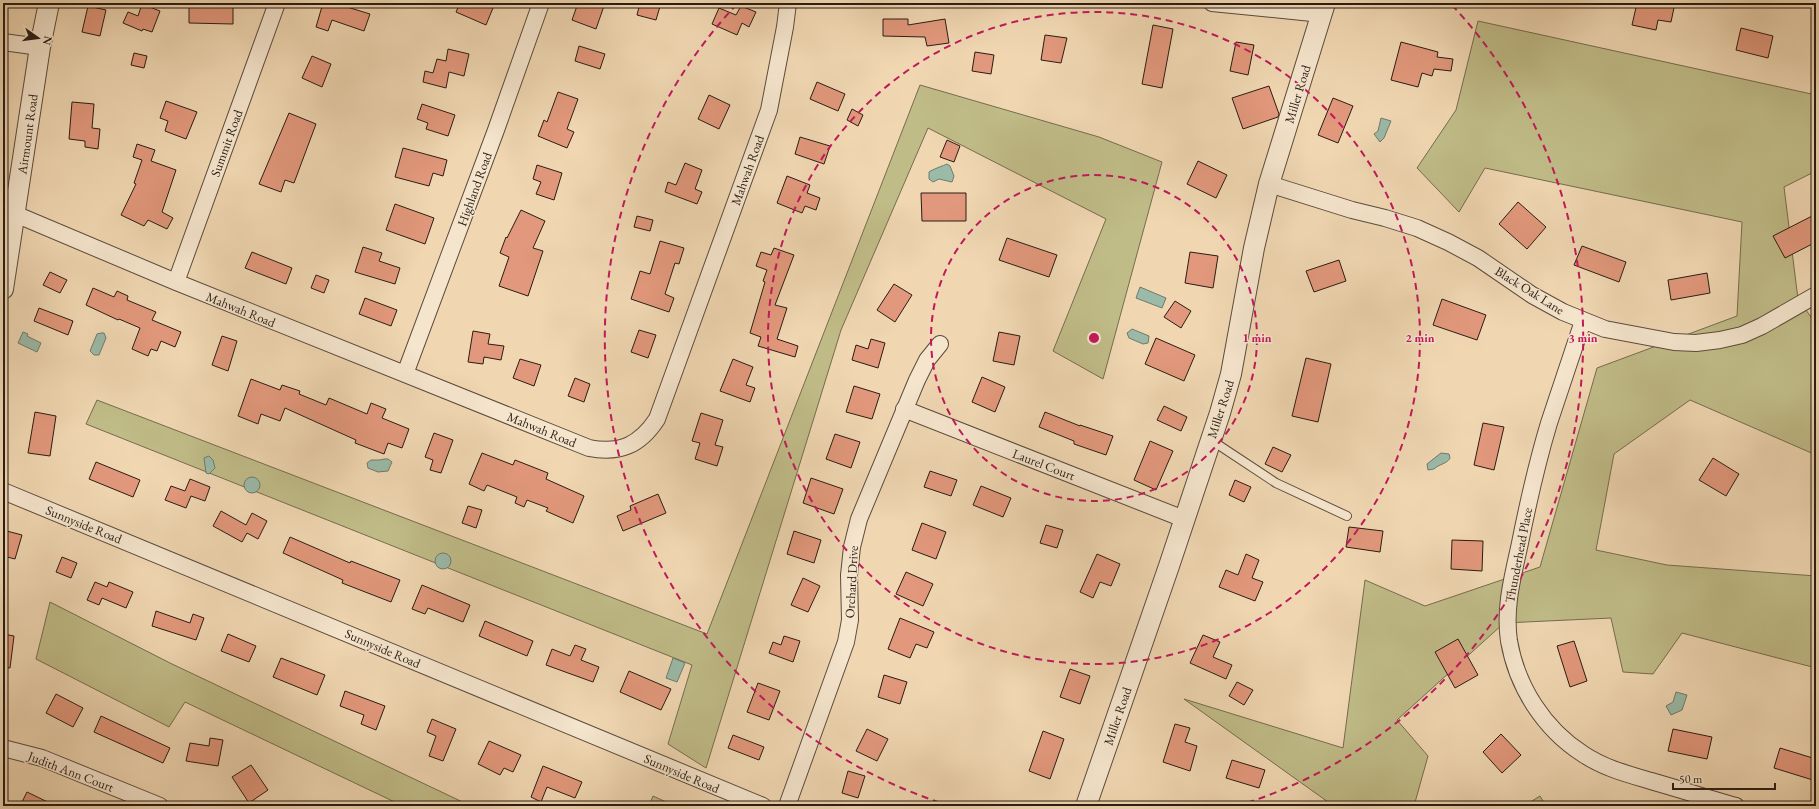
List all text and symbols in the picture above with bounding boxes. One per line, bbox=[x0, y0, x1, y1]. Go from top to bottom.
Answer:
north arrow bbox=[18, 18, 58, 58]
text: N bbox=[40, 34, 56, 47]
street label: Miller Road bbox=[1281, 62, 1315, 125]
street label: Airmount Road bbox=[13, 93, 42, 176]
street label: Summit Road bbox=[206, 107, 247, 179]
street label: Mahwah Road bbox=[727, 132, 768, 208]
street label: Highland Road bbox=[453, 149, 496, 229]
street label: Black Oak Lane bbox=[1492, 262, 1568, 318]
street label: Mahwah Road bbox=[204, 288, 278, 331]
text: 1 min bbox=[1242, 330, 1272, 346]
text: 2 min bbox=[1405, 330, 1435, 346]
text: 3 min bbox=[1568, 330, 1598, 346]
centre of rings bbox=[1087, 331, 1101, 345]
street label: Miller Road bbox=[1203, 377, 1238, 440]
street label: Mahwah Road bbox=[505, 408, 579, 451]
street label: Laurel Court bbox=[1010, 445, 1078, 484]
street label: Sunnyside Road bbox=[43, 501, 125, 548]
street label: Thunderhead Place bbox=[1501, 506, 1536, 604]
street label: Orchard Drive bbox=[841, 545, 862, 619]
street label: Sunnyside Road bbox=[342, 625, 424, 672]
street label: Miller Road bbox=[1100, 684, 1135, 747]
street label: Judith Ann Court bbox=[25, 747, 116, 796]
street label: Sunnyside Road bbox=[641, 750, 723, 797]
scale bar bbox=[1673, 765, 1775, 791]
text: 50 m bbox=[1679, 771, 1703, 787]

